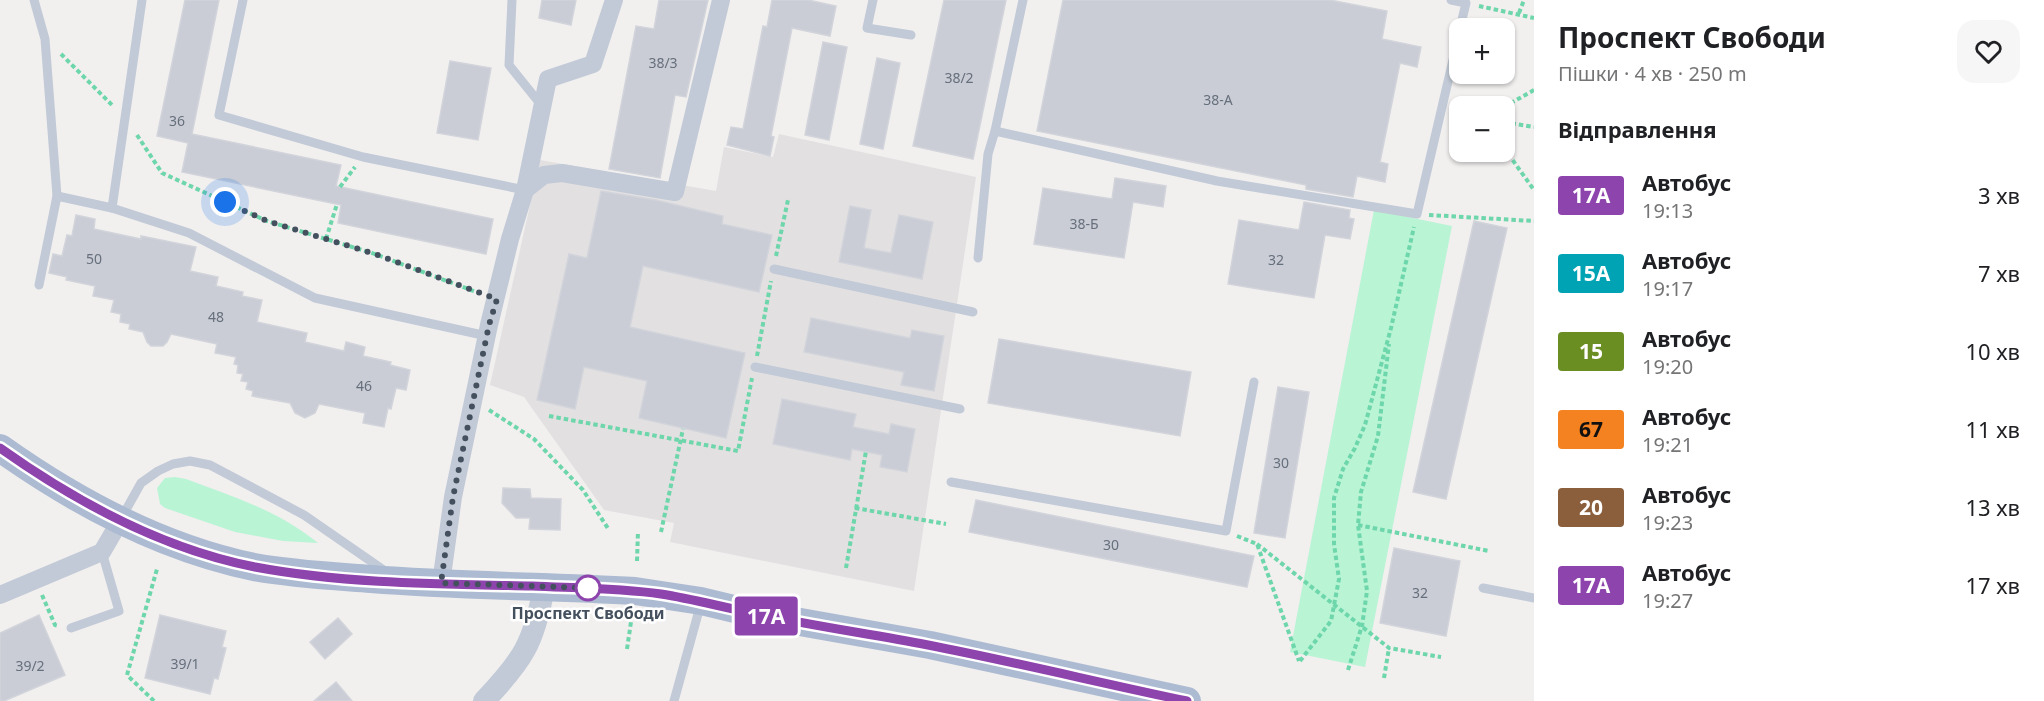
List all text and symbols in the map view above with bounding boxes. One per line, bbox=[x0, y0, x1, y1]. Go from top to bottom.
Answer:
map controls bbox=[1449, 18, 1515, 162]
button: + bbox=[1449, 18, 1515, 84]
text: Проспект Свободи bbox=[1558, 18, 1826, 56]
button: heart bbox=[1957, 20, 2020, 83]
house number: 38/3 bbox=[648, 53, 678, 72]
text: Пішки · 4 хв · 250 m bbox=[1558, 60, 1747, 87]
house number: 38/2 bbox=[944, 68, 974, 87]
house number: 38-А bbox=[1203, 90, 1233, 109]
button: − bbox=[1449, 96, 1515, 162]
house number: 36 bbox=[169, 111, 185, 130]
text: Відправлення bbox=[1558, 114, 1717, 144]
text: Автобус bbox=[1642, 167, 1731, 197]
text: 3 хв bbox=[1978, 180, 2020, 210]
text: 17А bbox=[1572, 181, 1610, 209]
your location bbox=[210, 187, 240, 217]
text: 19:13 bbox=[1642, 197, 1693, 224]
house number: 38-Б bbox=[1069, 214, 1099, 233]
text: Автобус bbox=[1642, 245, 1731, 275]
house number: 50 bbox=[86, 249, 102, 268]
house number: 32 bbox=[1268, 250, 1284, 269]
text: 7 хв bbox=[1978, 258, 2020, 288]
text: 15А bbox=[1572, 259, 1610, 287]
text: 19:17 bbox=[1642, 275, 1693, 302]
house number: 48 bbox=[208, 307, 224, 326]
text: Автобус bbox=[1642, 323, 1731, 353]
text: 10 хв bbox=[1965, 336, 2020, 366]
text: 15 bbox=[1579, 337, 1603, 365]
text: 19:20 bbox=[1642, 353, 1693, 380]
house number: 46 bbox=[356, 376, 372, 395]
text: Автобус bbox=[1642, 401, 1731, 431]
text: 11 хв bbox=[1965, 414, 2020, 444]
text: 67 bbox=[1579, 415, 1603, 443]
text: 19:21 bbox=[1642, 431, 1693, 458]
house number: 30 bbox=[1273, 453, 1289, 472]
text: Автобус bbox=[1642, 479, 1731, 509]
text: 13 хв bbox=[1965, 492, 2020, 522]
text: 20 bbox=[1579, 493, 1603, 521]
text: 19:23 bbox=[1642, 509, 1693, 536]
house number: 30 bbox=[1103, 535, 1119, 554]
text: Автобус bbox=[1642, 557, 1731, 587]
text: 17 хв bbox=[1965, 570, 2020, 600]
text: 17А bbox=[1572, 571, 1610, 599]
marker: Проспект Свободи bbox=[575, 575, 601, 601]
house number: 32 bbox=[1412, 583, 1428, 602]
text: 19:27 bbox=[1642, 587, 1693, 614]
line badge: 17А bbox=[732, 596, 801, 636]
place label: Проспект Свободи bbox=[511, 602, 665, 624]
text: 17А bbox=[747, 602, 785, 630]
house number: 39/1 bbox=[170, 654, 200, 673]
house number: 39/2 bbox=[15, 656, 45, 675]

